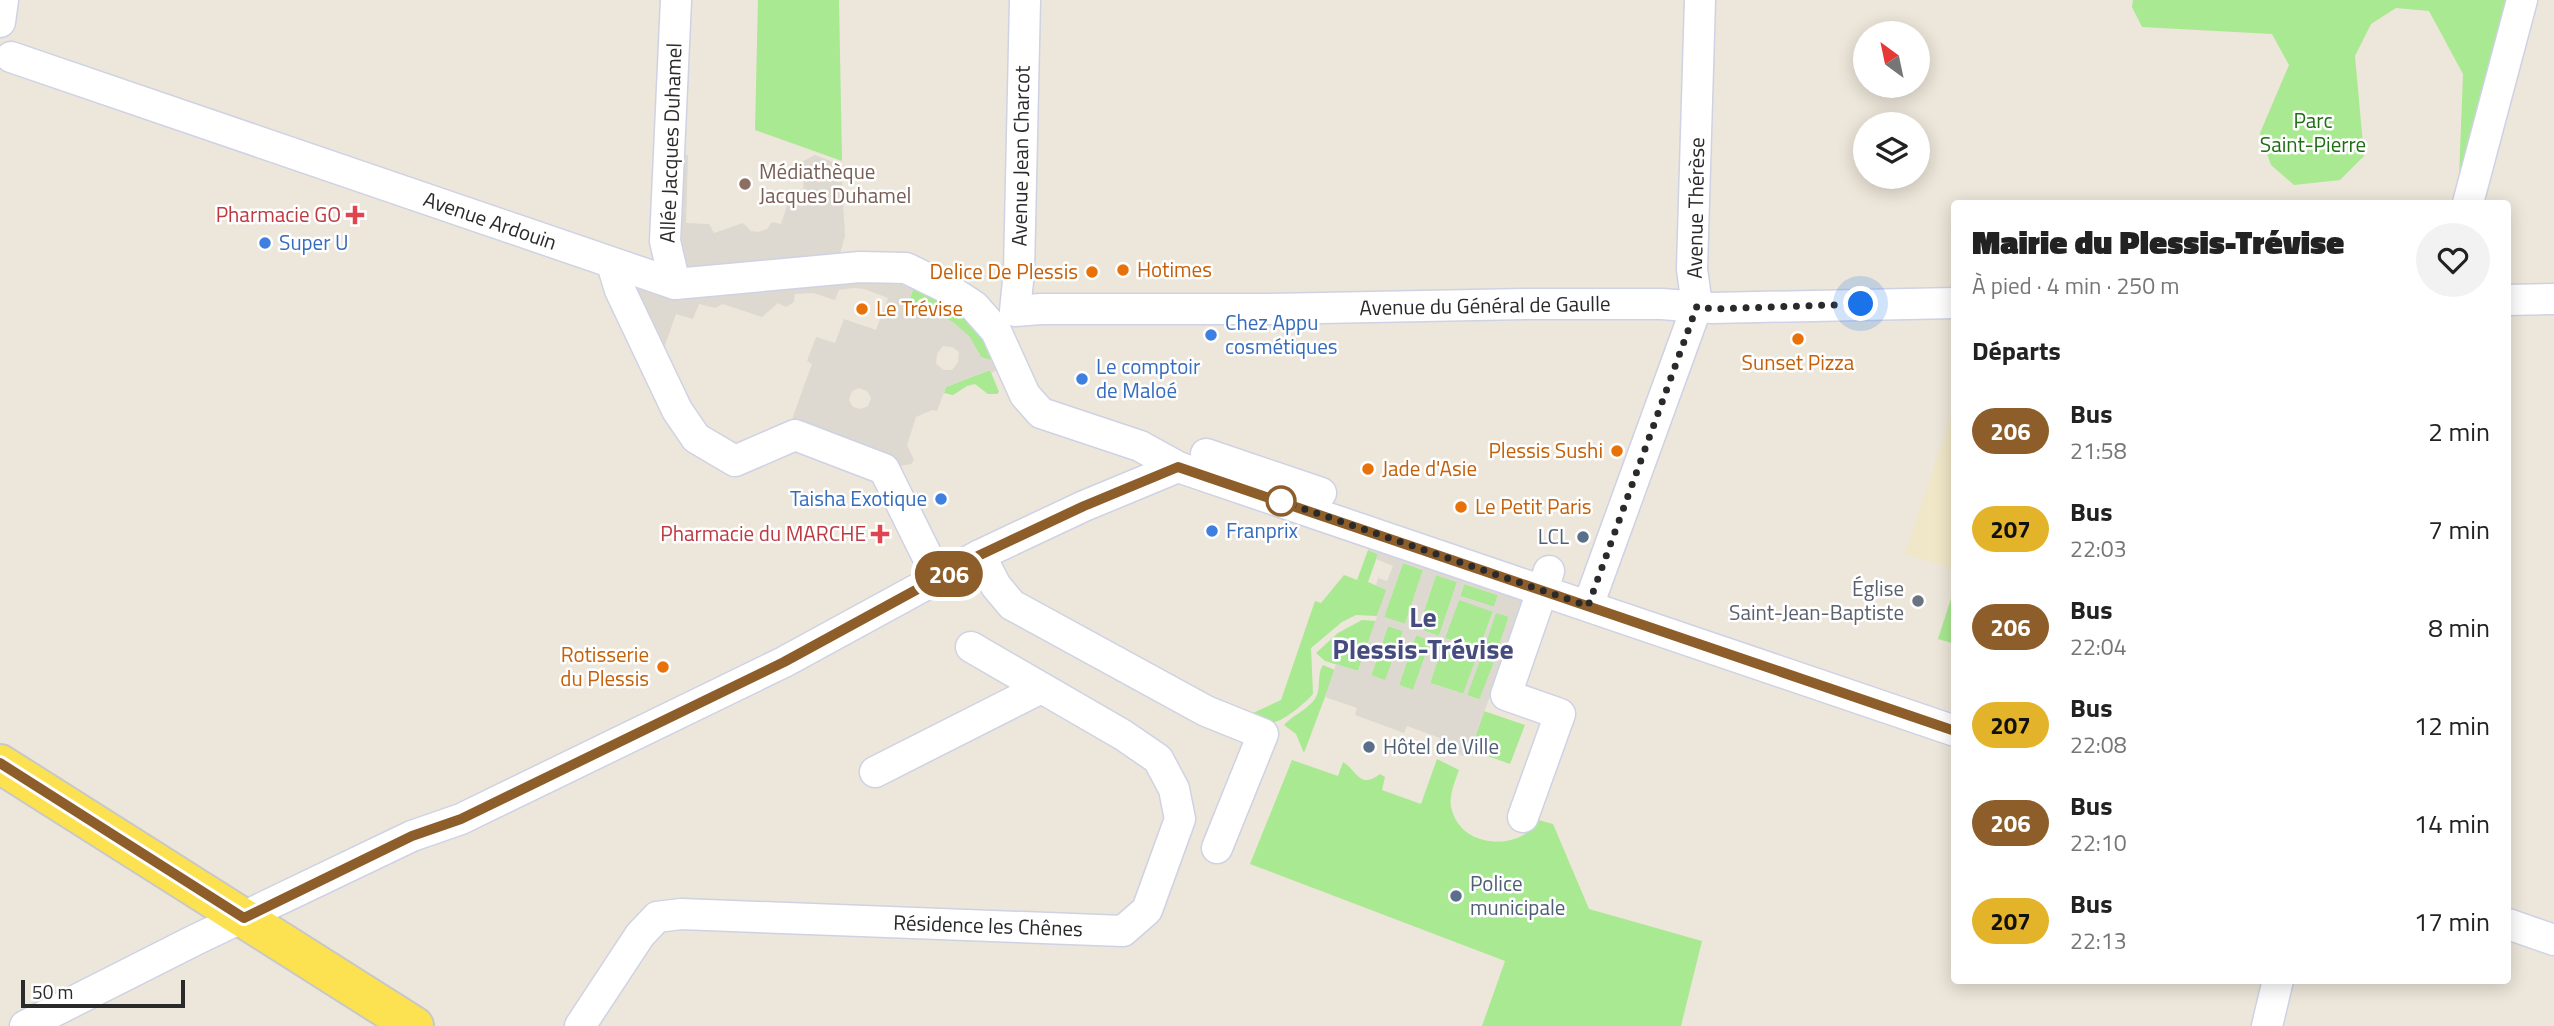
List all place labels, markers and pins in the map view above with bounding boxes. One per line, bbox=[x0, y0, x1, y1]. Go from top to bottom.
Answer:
place label: Médiathèque Jacques Duhamel bbox=[759, 155, 911, 211]
marker: Médiathèque Jacques Duhamel bbox=[737, 176, 753, 192]
place label: Pharmacie GO bbox=[216, 198, 341, 230]
marker: Pharmacie GO bbox=[347, 207, 363, 223]
place label: Super U bbox=[279, 226, 349, 258]
marker: Super U bbox=[257, 235, 273, 251]
place label: Hotimes bbox=[1137, 253, 1212, 285]
place label: Delice De Plessis bbox=[930, 255, 1078, 287]
marker: Hotimes bbox=[1115, 262, 1131, 278]
marker: Delice De Plessis bbox=[1084, 264, 1100, 280]
place label: Le Trévise bbox=[876, 292, 963, 324]
marker: Le Trévise bbox=[854, 301, 870, 317]
place label: Chez Appu cosmétiques bbox=[1225, 306, 1338, 362]
marker: Chez Appu cosmétiques bbox=[1203, 327, 1219, 343]
marker: Sunset Pizza bbox=[1790, 331, 1806, 347]
place label: Sunset Pizza bbox=[1742, 346, 1855, 378]
place label: Le comptoir de Maloé bbox=[1096, 350, 1200, 406]
marker: Le comptoir de Maloé bbox=[1074, 371, 1090, 387]
place label: Plessis Sushi bbox=[1488, 434, 1603, 466]
marker: Plessis Sushi bbox=[1609, 443, 1625, 459]
place label: Jade d'Asie bbox=[1382, 452, 1477, 484]
marker: Jade d'Asie bbox=[1360, 461, 1376, 477]
place label: Taisha Exotique bbox=[790, 482, 927, 514]
unlabelled marker bbox=[1266, 486, 1296, 516]
place label: Le Petit Paris bbox=[1475, 490, 1592, 522]
marker: Taisha Exotique bbox=[933, 491, 949, 507]
marker: Le Petit Paris bbox=[1453, 499, 1469, 515]
place label: Franprix bbox=[1226, 514, 1299, 546]
place label: Pharmacie du MARCHE bbox=[660, 517, 866, 549]
place label: LCL bbox=[1538, 520, 1569, 552]
marker: Franprix bbox=[1204, 523, 1220, 539]
marker: Pharmacie du MARCHE bbox=[872, 526, 888, 542]
marker: LCL bbox=[1575, 529, 1591, 545]
place label: Église Saint-Jean-Baptiste bbox=[1729, 572, 1904, 628]
marker: Église Saint-Jean-Baptiste bbox=[1910, 593, 1926, 609]
place label: Rotisserie du Plessis bbox=[560, 638, 649, 694]
marker: Rotisserie du Plessis bbox=[655, 659, 671, 675]
place label: Hôtel de Ville bbox=[1383, 730, 1499, 762]
marker: Hôtel de Ville bbox=[1361, 739, 1377, 755]
place label: Police municipale bbox=[1470, 867, 1565, 923]
marker: Police municipale bbox=[1448, 888, 1464, 904]

